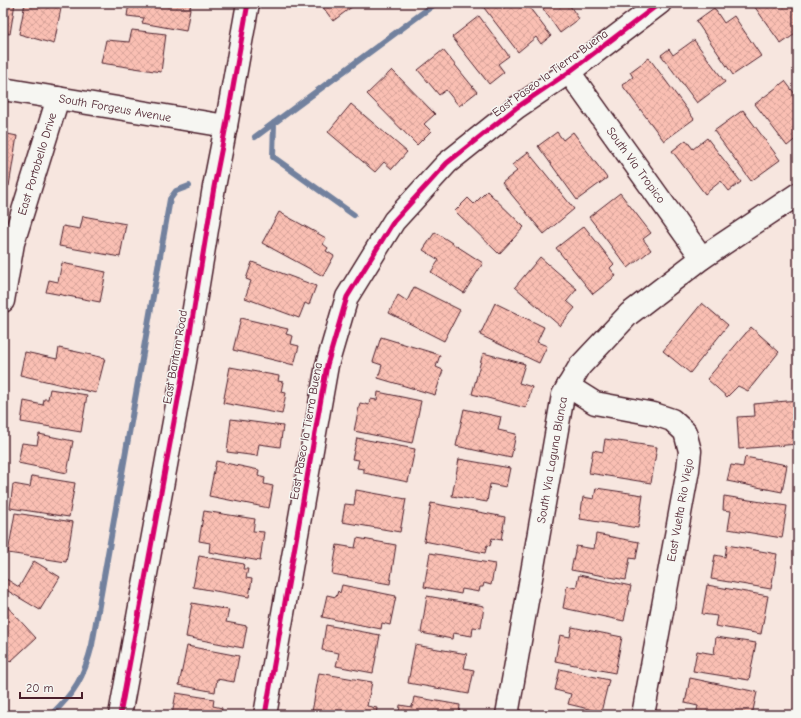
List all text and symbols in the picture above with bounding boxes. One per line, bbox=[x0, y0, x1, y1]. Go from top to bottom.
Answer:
street label: East Paseo la Tierra Buena bbox=[490, 26, 610, 120]
street label: South Forgeus Avenue bbox=[58, 91, 172, 125]
street label: East Portobello Drive bbox=[15, 111, 59, 217]
street label: South Via Tropico bbox=[604, 124, 668, 206]
street label: East Bantam Road bbox=[160, 309, 190, 405]
street label: East Paseo la Tierra Buena bbox=[287, 361, 325, 501]
street label: South Via Laguna Blanca bbox=[534, 395, 570, 525]
street label: East Vuelta Rio Viejo bbox=[664, 457, 696, 563]
scale bar bbox=[20, 674, 82, 700]
text: 20 m bbox=[26, 681, 54, 695]

